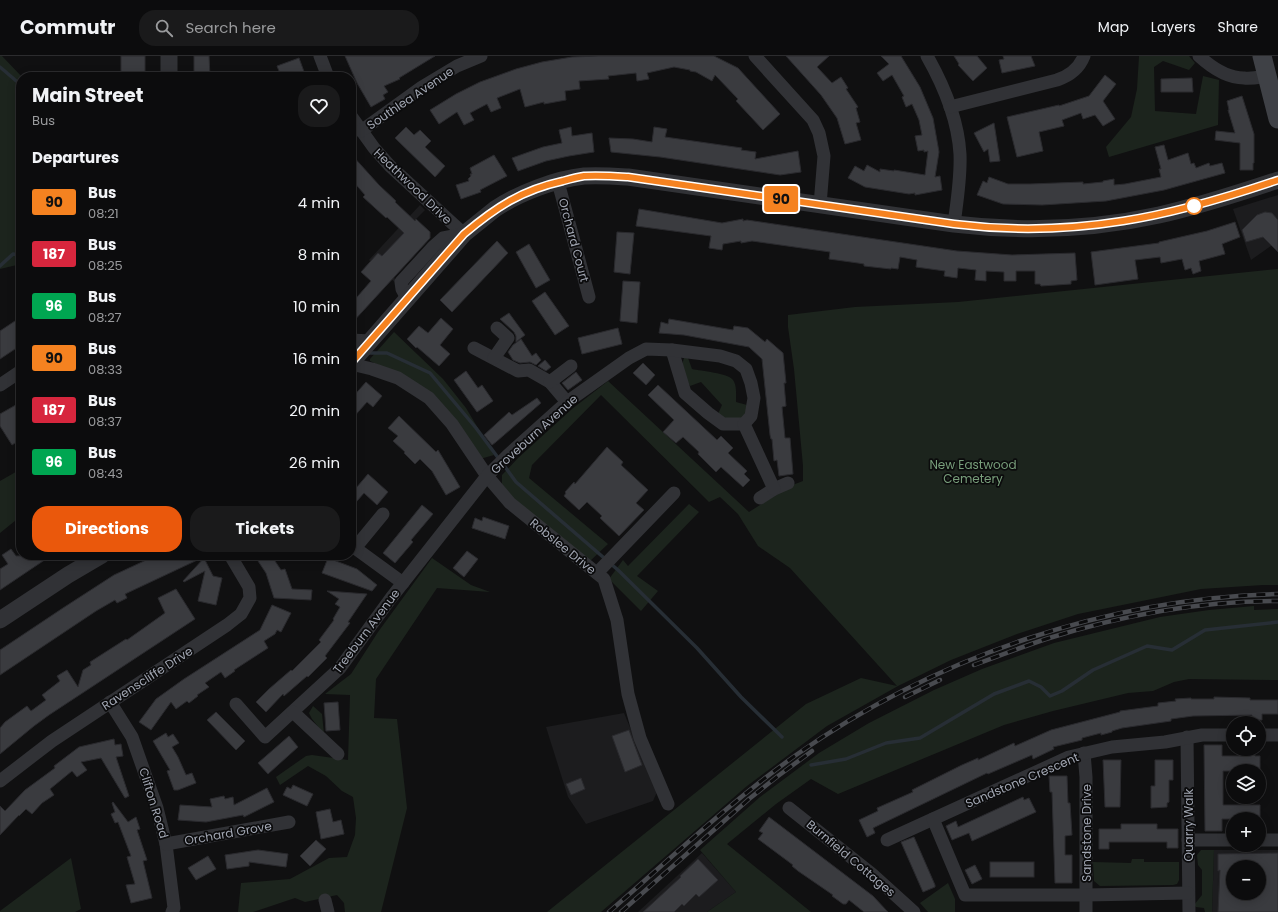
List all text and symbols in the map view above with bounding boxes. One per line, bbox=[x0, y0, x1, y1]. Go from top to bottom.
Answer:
search box bbox=[139, 10, 419, 46]
text: Commutr bbox=[20, 14, 115, 41]
icon: search bbox=[153, 17, 175, 39]
text: Search here bbox=[185, 17, 276, 38]
text: Map bbox=[1098, 17, 1129, 37]
text: Layers bbox=[1151, 17, 1195, 37]
text: Share bbox=[1217, 17, 1258, 37]
street label: Southlea Avenue bbox=[363, 63, 457, 133]
text: Main Street bbox=[32, 82, 143, 109]
button: heart bbox=[298, 85, 340, 127]
text: Bus bbox=[32, 111, 55, 130]
street label: Heathwood Drive bbox=[370, 144, 456, 228]
text: Departures bbox=[32, 147, 119, 168]
text: Bus bbox=[88, 182, 116, 203]
line badge: 90 bbox=[763, 186, 799, 212]
text: 90 bbox=[772, 189, 790, 209]
text: 90 bbox=[45, 192, 63, 212]
text: 4 min bbox=[298, 192, 340, 213]
street label: Orchard Court bbox=[555, 196, 593, 284]
unlabelled marker bbox=[1185, 197, 1203, 215]
text: 08:21 bbox=[88, 204, 119, 223]
text: Bus bbox=[88, 234, 116, 255]
text: 187 bbox=[43, 244, 65, 264]
text: 8 min bbox=[298, 244, 340, 265]
text: 08:25 bbox=[88, 256, 123, 275]
text: Bus bbox=[88, 286, 116, 307]
text: 96 bbox=[45, 296, 63, 316]
text: 10 min bbox=[293, 296, 340, 317]
text: 08:27 bbox=[88, 308, 122, 327]
text: Bus bbox=[88, 338, 116, 359]
text: 90 bbox=[45, 348, 63, 368]
text: 16 min bbox=[293, 348, 340, 369]
text: 08:33 bbox=[88, 360, 122, 379]
text: Bus bbox=[88, 390, 116, 411]
street label: Groveburn Avenue bbox=[487, 390, 581, 478]
text: 187 bbox=[43, 400, 65, 420]
text: 20 min bbox=[289, 400, 340, 421]
text: 08:37 bbox=[88, 412, 122, 431]
text: Bus bbox=[88, 442, 116, 463]
text: 96 bbox=[45, 452, 63, 472]
text: 26 min bbox=[289, 452, 340, 473]
park label: New Eastwood Cemetery bbox=[929, 456, 1017, 487]
text: 08:43 bbox=[88, 464, 123, 483]
button: Directions bbox=[32, 506, 182, 552]
button: Tickets bbox=[190, 506, 340, 552]
street label: Robslee Drive bbox=[526, 514, 600, 578]
street label: Treeburn Avenue bbox=[329, 585, 403, 677]
street label: Ravenscliffe Drive bbox=[98, 642, 196, 714]
map controls bbox=[1226, 716, 1266, 900]
button: locate bbox=[1226, 716, 1266, 756]
street label: Sandstone Crescent bbox=[963, 748, 1081, 812]
button: layers bbox=[1226, 764, 1266, 804]
street label: Clifton Road bbox=[135, 765, 173, 841]
street label: Sandstone Drive bbox=[1078, 784, 1095, 882]
street label: Quarry Walk bbox=[1180, 788, 1197, 862]
button: + bbox=[1226, 812, 1266, 852]
street label: Burnfield Cottages bbox=[803, 816, 899, 900]
street label: Orchard Grove bbox=[183, 817, 273, 849]
button: − bbox=[1226, 860, 1266, 900]

